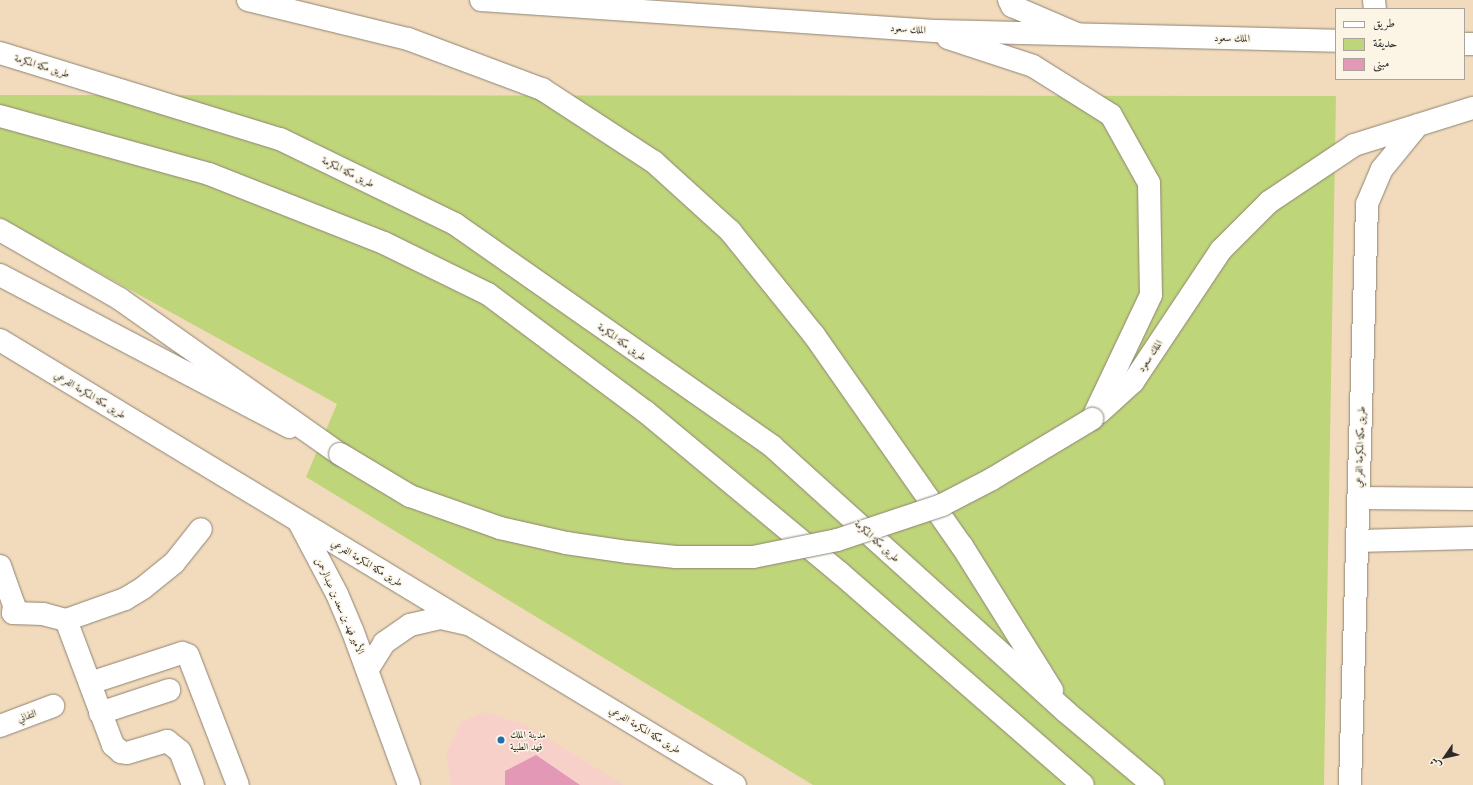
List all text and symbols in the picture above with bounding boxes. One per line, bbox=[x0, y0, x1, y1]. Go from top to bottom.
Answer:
legend bbox=[1335, 8, 1465, 80]
text: طريق bbox=[1373, 15, 1395, 30]
street label: الملك سعود bbox=[890, 22, 926, 36]
street label: الملك سعود bbox=[1214, 32, 1250, 44]
text: حديقة bbox=[1373, 35, 1397, 50]
street label: طريق مكة المكرمة bbox=[13, 52, 71, 80]
text: مبنى bbox=[1373, 55, 1389, 70]
street label: طريق مكة المكرمة bbox=[320, 154, 376, 190]
street label: طريق مكة المكرمة bbox=[595, 321, 649, 363]
street label: الملك سعود bbox=[1135, 338, 1165, 374]
street label: طريق مكة المكرمة الفرعي bbox=[52, 369, 128, 421]
street label: طريق مكة المكرمة الفرعي bbox=[1353, 406, 1367, 488]
street label: طريق مكة المكرمة bbox=[852, 518, 902, 564]
street label: طريق مكة المكرمة الفرعي bbox=[329, 537, 405, 589]
street label: الأمير فهد بن سعد بن عبدالرحمن bbox=[313, 556, 367, 656]
street label: طريق مكة المكرمة الفرعي bbox=[607, 704, 683, 756]
street label: التفاني bbox=[16, 707, 38, 725]
place label: مدينة الملك فهد الطبية bbox=[510, 728, 546, 752]
marker: مدينة الملك فهد الطبية bbox=[495, 734, 507, 746]
north arrow bbox=[1425, 737, 1465, 777]
text: ش bbox=[1426, 755, 1444, 772]

